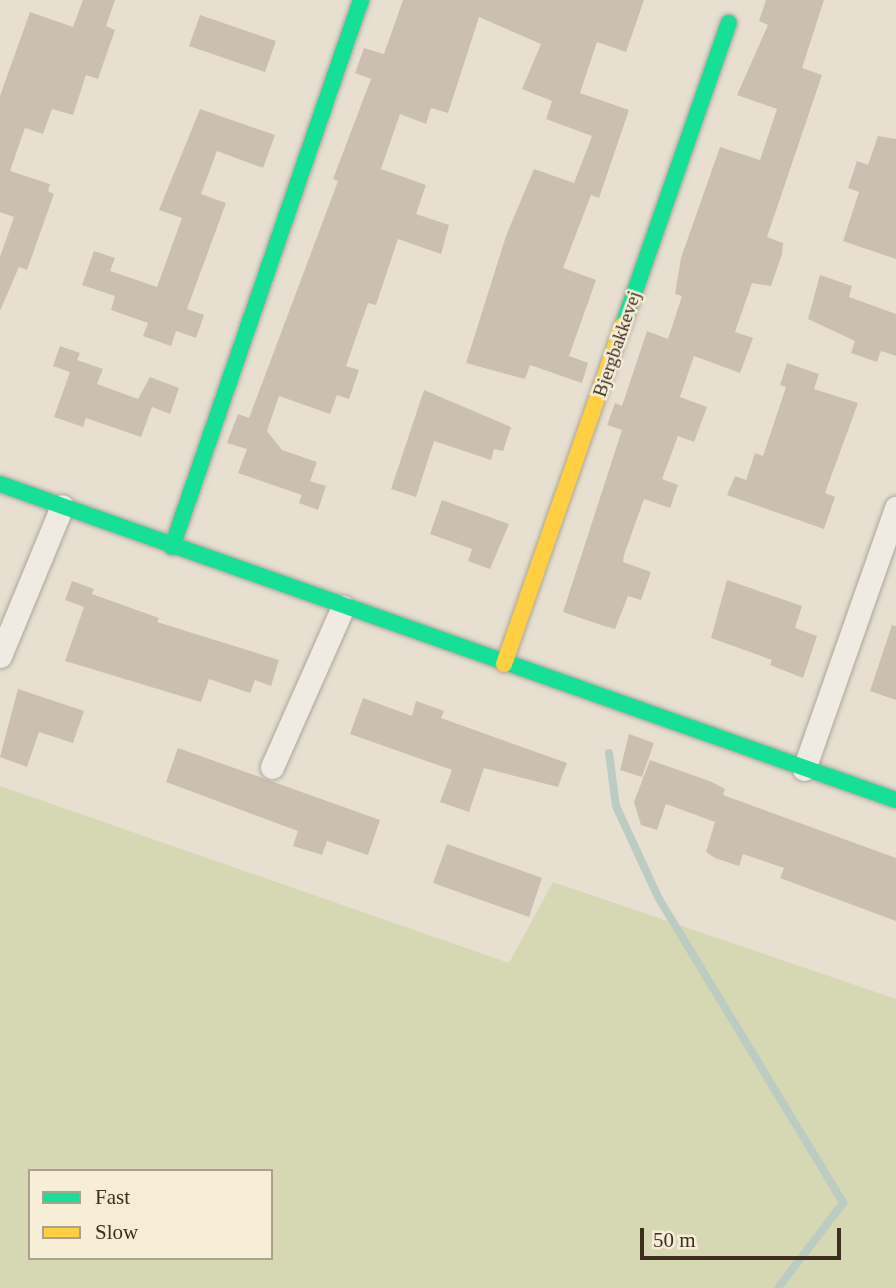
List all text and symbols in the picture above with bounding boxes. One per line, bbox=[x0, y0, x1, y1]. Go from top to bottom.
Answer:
street label: Bjergbakkevej bbox=[588, 288, 646, 400]
legend bbox=[28, 1169, 273, 1260]
text: Fast bbox=[95, 1185, 130, 1209]
scale bar bbox=[644, 1214, 845, 1258]
text: Slow bbox=[95, 1220, 138, 1244]
text: 50 m bbox=[653, 1228, 696, 1252]

